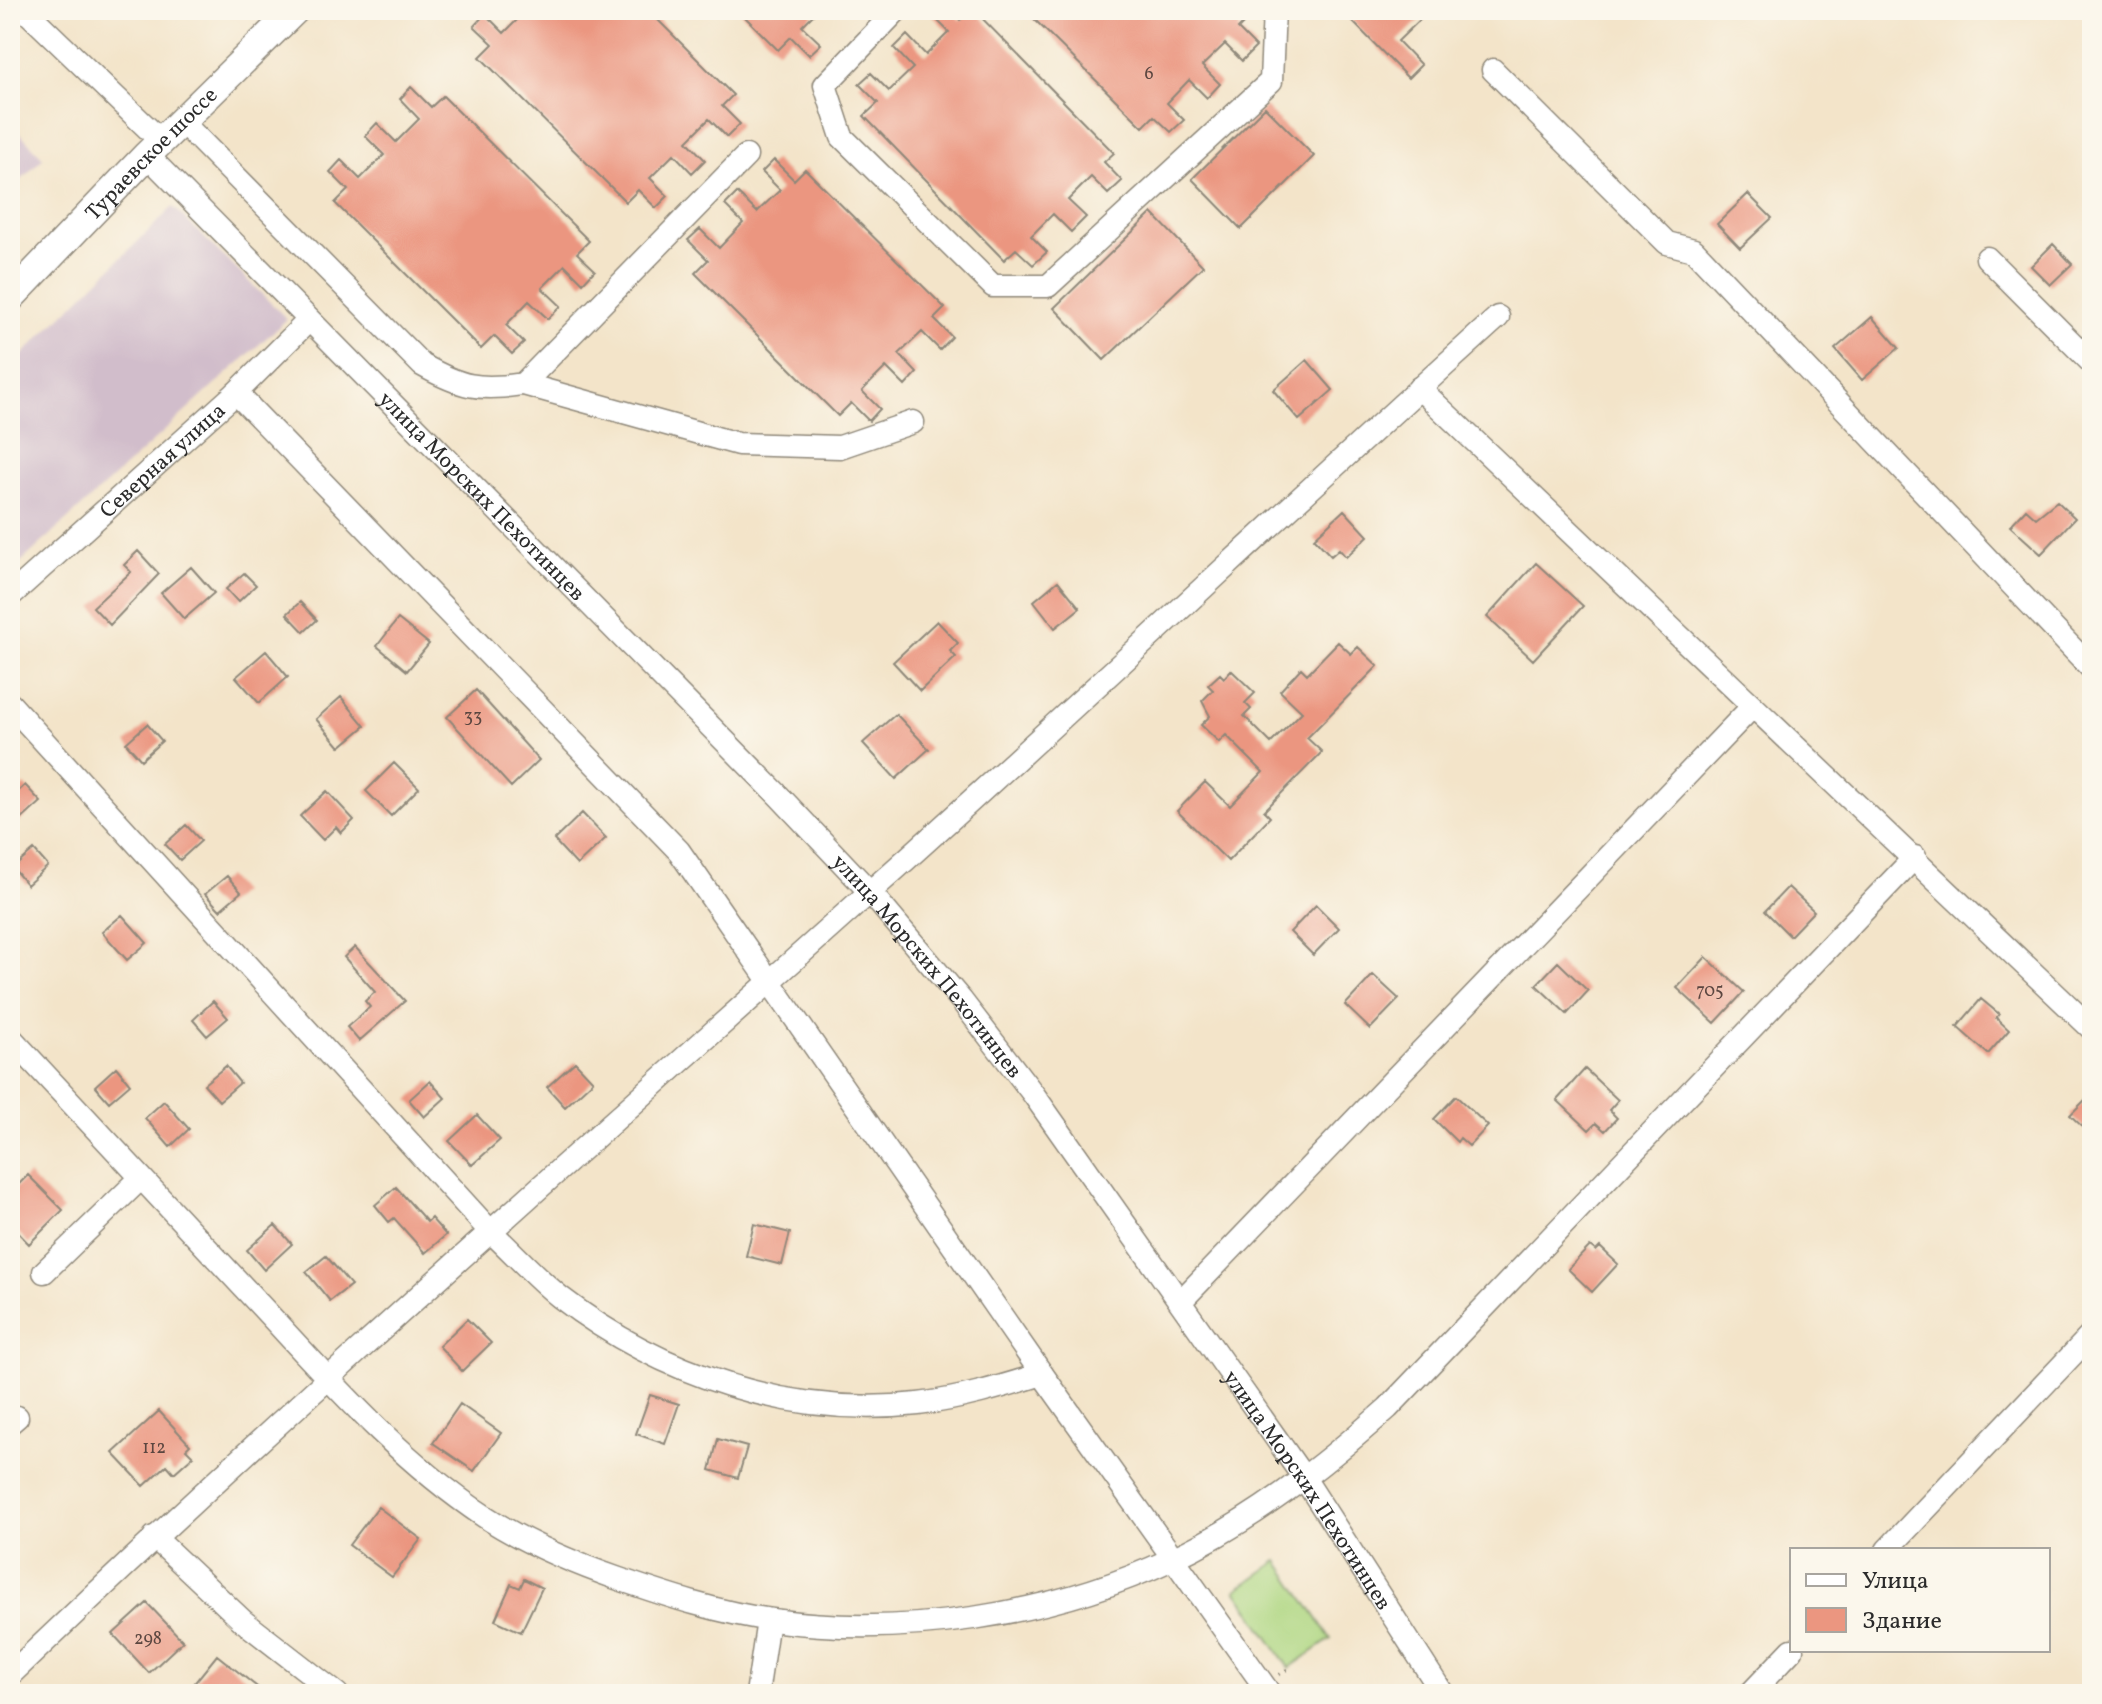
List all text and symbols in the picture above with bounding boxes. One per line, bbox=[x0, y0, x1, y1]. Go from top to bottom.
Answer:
house number: 6 bbox=[1144, 62, 1154, 87]
street label: Тураевское шоссе bbox=[79, 81, 226, 228]
street label: улица Морских Пехотинцев bbox=[370, 385, 591, 609]
street label: Северная улица bbox=[94, 397, 233, 526]
house number: 33 bbox=[464, 705, 482, 730]
street label: улица Морских Пехотинцев bbox=[824, 848, 1029, 1086]
house number: 705 bbox=[1696, 979, 1724, 1004]
street label: улица Морских Пехотинцев bbox=[1215, 1364, 1398, 1617]
house number: 112 bbox=[142, 1436, 166, 1461]
legend bbox=[1790, 1548, 2050, 1652]
text: Улица bbox=[1862, 1565, 1929, 1599]
text: Здание bbox=[1862, 1605, 1942, 1639]
house number: 298 bbox=[134, 1627, 162, 1652]

